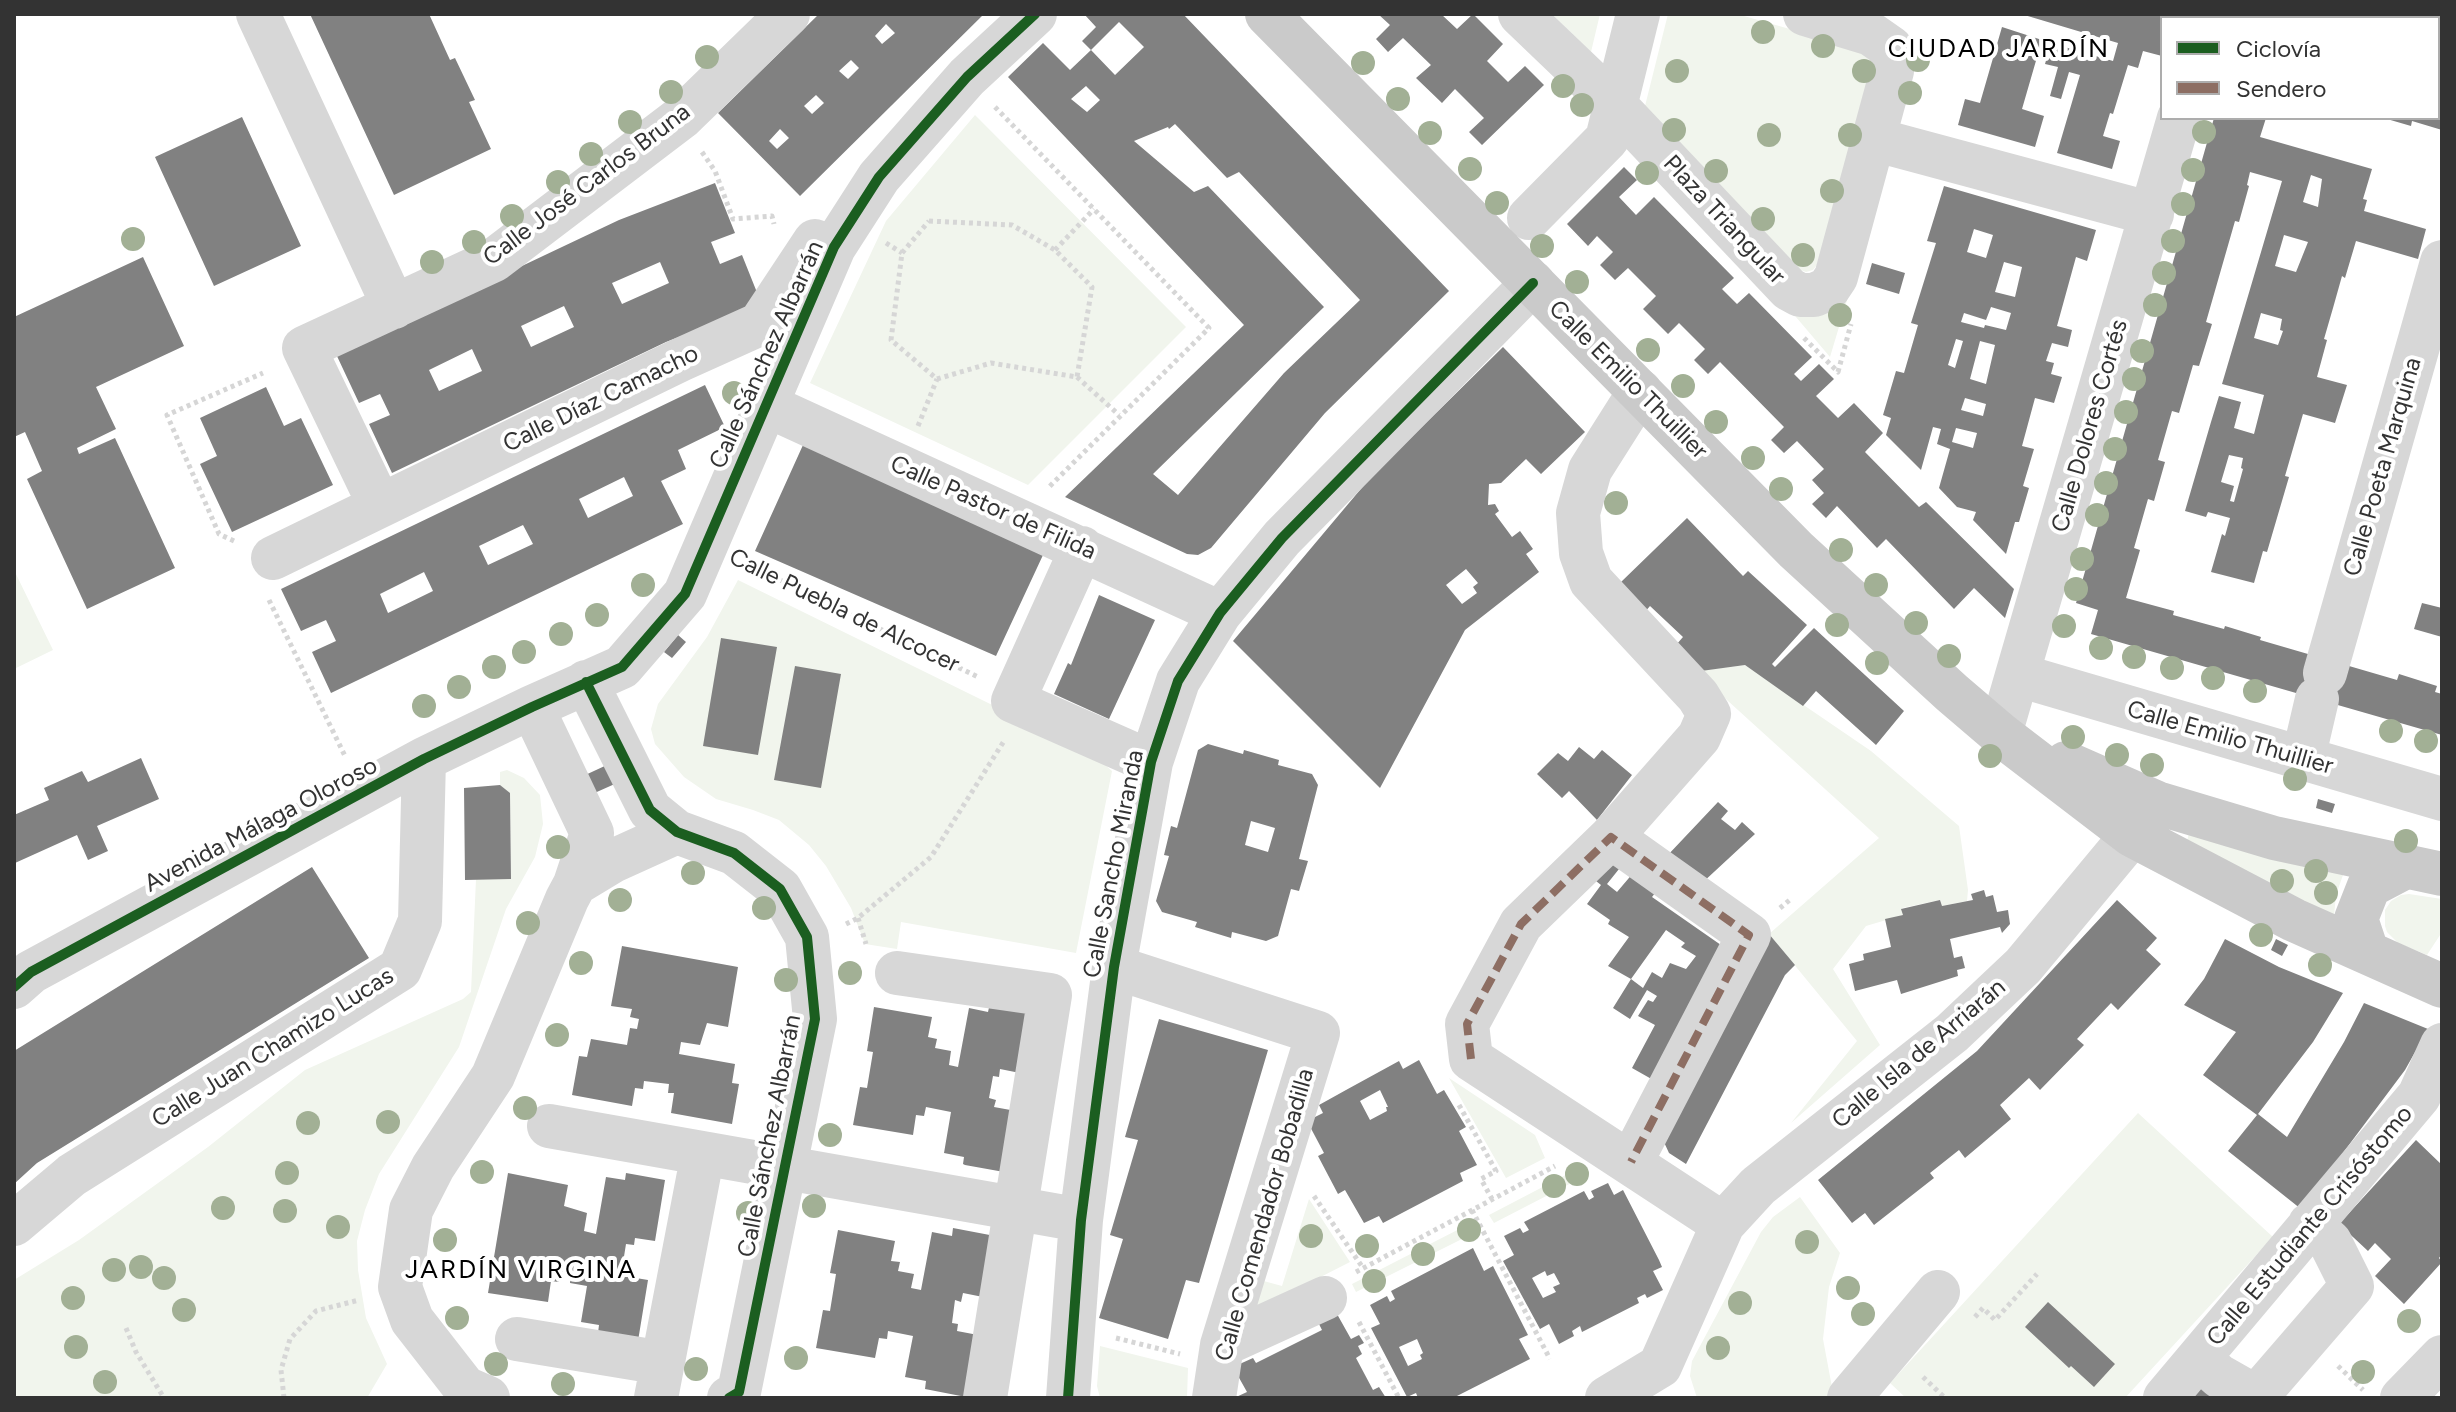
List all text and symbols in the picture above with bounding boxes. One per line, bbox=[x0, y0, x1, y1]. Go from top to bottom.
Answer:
legend bbox=[2160, 16, 2440, 120]
district label: CIUDAD JARDÍN bbox=[1888, 33, 2110, 65]
text: Ciclovía bbox=[2236, 34, 2321, 63]
text: Sendero bbox=[2236, 74, 2326, 103]
street label: Calle José Carlos Bruna bbox=[478, 98, 696, 272]
street label: Plaza Triangular bbox=[1657, 150, 1791, 290]
street label: Calle Sánchez Albarrán bbox=[704, 237, 830, 473]
street label: Calle Emilio Thuillier bbox=[1543, 295, 1713, 465]
street label: Calle Dolores Cortés bbox=[2046, 316, 2134, 536]
street label: Calle Díaz Camacho bbox=[499, 339, 703, 459]
street label: Calle Poeta Marquina bbox=[2338, 354, 2428, 580]
street label: Calle Pastor de Filida bbox=[886, 450, 1100, 566]
street label: Calle Puebla de Alcocer bbox=[724, 543, 964, 679]
street label: Calle Emilio Thuillier bbox=[2124, 695, 2336, 781]
street label: Calle Sancho Miranda bbox=[1078, 748, 1150, 980]
street label: Avenida Málaga Oloroso bbox=[140, 751, 382, 899]
street label: Calle Juan Chamizo Lucas bbox=[147, 962, 399, 1134]
street label: Calle Isla de Arriarán bbox=[1826, 973, 2012, 1135]
street label: Calle Sánchez Albarrán bbox=[732, 1012, 808, 1260]
street label: Calle Comendador Bobadilla bbox=[1209, 1065, 1321, 1365]
street label: Calle Estudiante Crisóstomo bbox=[2201, 1100, 2419, 1352]
district label: JARDÍN VIRGINA bbox=[405, 1254, 637, 1286]

